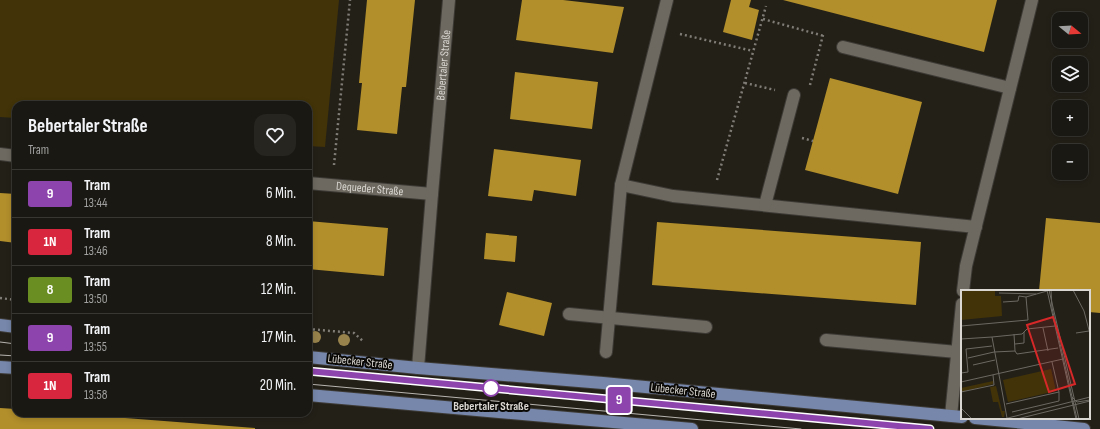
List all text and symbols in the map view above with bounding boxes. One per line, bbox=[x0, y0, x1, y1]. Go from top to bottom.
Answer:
north arrow bbox=[1052, 12, 1088, 48]
map controls bbox=[1052, 12, 1088, 180]
street label: Bebertaler Straße bbox=[433, 29, 454, 101]
button: layers bbox=[1052, 56, 1088, 92]
button: + bbox=[1052, 100, 1088, 136]
button: heart bbox=[254, 114, 296, 156]
text: Bebertaler Straße bbox=[28, 115, 148, 138]
text: Tram bbox=[28, 142, 49, 158]
button: − bbox=[1052, 144, 1088, 180]
text: Tram bbox=[84, 176, 110, 195]
street label: Dequeder Straße bbox=[336, 178, 404, 199]
text: 6 Min. bbox=[266, 184, 296, 203]
text: 9 bbox=[47, 185, 53, 202]
text: 13:44 bbox=[84, 195, 107, 211]
text: Tram bbox=[84, 224, 110, 243]
text: 8 Min. bbox=[266, 232, 296, 251]
text: 1N bbox=[43, 233, 57, 250]
text: 13:46 bbox=[84, 243, 108, 259]
text: Tram bbox=[84, 272, 110, 291]
text: 12 Min. bbox=[261, 280, 296, 299]
text: 8 bbox=[47, 281, 53, 298]
inset map bbox=[961, 290, 1090, 419]
text: 13:50 bbox=[84, 291, 107, 307]
text: Tram bbox=[84, 320, 110, 339]
text: 17 Min. bbox=[261, 328, 296, 347]
text: 9 bbox=[47, 329, 53, 346]
text: 13:55 bbox=[84, 339, 107, 355]
street label: Lübecker Straße bbox=[327, 351, 393, 373]
text: Tram bbox=[84, 368, 110, 387]
text: 20 Min. bbox=[260, 376, 296, 395]
text: 1N bbox=[43, 377, 57, 394]
marker: Bebertaler Straße bbox=[482, 379, 500, 397]
street label: Lübecker Straße bbox=[650, 380, 716, 402]
text: 13:58 bbox=[84, 387, 107, 403]
line badge: 9 bbox=[606, 387, 632, 413]
text: 9 bbox=[616, 391, 622, 408]
place label: Bebertaler Straße bbox=[453, 399, 529, 414]

